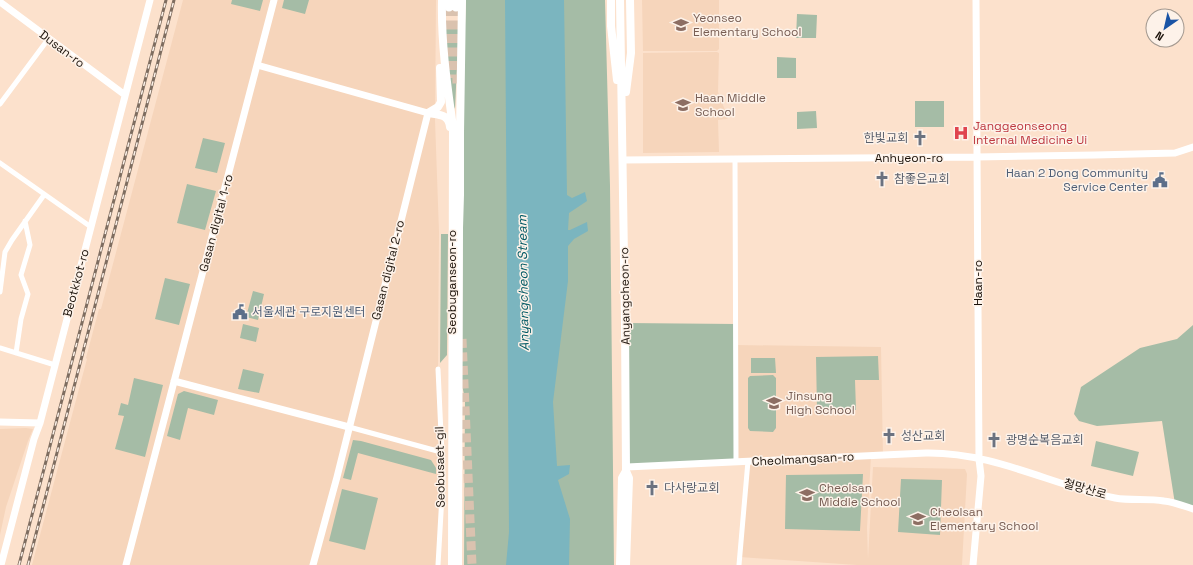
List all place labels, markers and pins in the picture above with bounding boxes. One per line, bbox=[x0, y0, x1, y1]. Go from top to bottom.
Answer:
place label: Yeonseo Elementary School bbox=[693, 10, 801, 40]
school or university icon: Yeonseo Elementary School bbox=[672, 16, 690, 34]
place label: Haan Middle School bbox=[695, 90, 766, 120]
school or university icon: Haan Middle School bbox=[674, 96, 692, 114]
place label: Janggeonseong Internal Medicine Ui bbox=[973, 118, 1087, 148]
hospital icon: Janggeonseong Internal Medicine Ui bbox=[952, 124, 970, 142]
church icon: 한빛교회 bbox=[911, 129, 929, 147]
place label: 한빛교회 bbox=[864, 130, 908, 146]
place label: Haan 2 Dong Community Service Center bbox=[1006, 165, 1148, 195]
church icon: 참좋은교회 bbox=[873, 170, 891, 188]
place label: 참좋은교회 bbox=[894, 171, 949, 187]
public building icon: Haan 2 Dong Community Service Center bbox=[1151, 171, 1169, 189]
public building icon: 서울세관 구로지원센터 bbox=[231, 303, 249, 321]
place label: 서울세관 구로지원센터 bbox=[252, 304, 366, 320]
place label: Jinsung High School bbox=[786, 388, 855, 418]
school or university icon: Jinsung High School bbox=[765, 394, 783, 412]
church icon: 성산교회 bbox=[880, 427, 898, 445]
place label: 성산교회 bbox=[901, 428, 945, 444]
church icon: 광명순복음교회 bbox=[985, 431, 1003, 449]
place label: 광명순복음교회 bbox=[1006, 432, 1083, 448]
church icon: 다사랑교회 bbox=[643, 479, 661, 497]
place label: 다사랑교회 bbox=[664, 480, 719, 496]
place label: Cheolsan Middle School bbox=[819, 480, 901, 510]
school or university icon: Cheolsan Middle School bbox=[798, 486, 816, 504]
place label: Cheolsan Elementary School bbox=[930, 504, 1038, 534]
school or university icon: Cheolsan Elementary School bbox=[909, 510, 927, 528]

